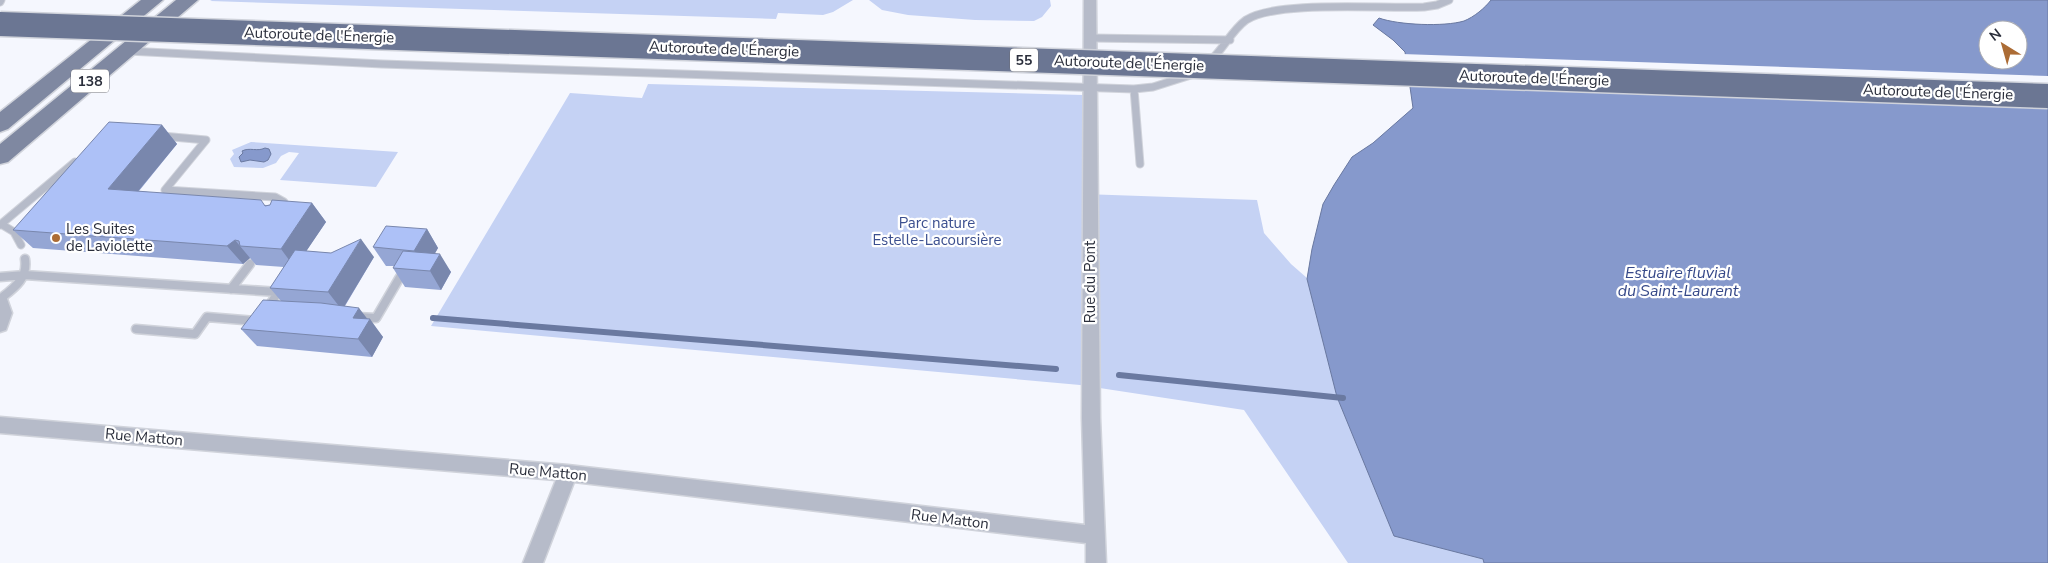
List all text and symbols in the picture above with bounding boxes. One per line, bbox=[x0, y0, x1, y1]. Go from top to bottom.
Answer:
north arrow bbox=[1978, 20, 2028, 70]
street label: Autoroute de l'Énergie bbox=[243, 22, 395, 48]
text: N bbox=[1986, 24, 2005, 46]
street label: Autoroute de l'Énergie bbox=[648, 36, 800, 62]
road number: 55 bbox=[1010, 48, 1038, 72]
street label: Autoroute de l'Énergie bbox=[1053, 50, 1205, 76]
street label: Autoroute de l'Énergie bbox=[1458, 65, 1610, 91]
road number: 138 bbox=[71, 70, 109, 92]
street label: Autoroute de l'Énergie bbox=[1862, 79, 2014, 105]
park label: Parc nature Estelle-Lacoursière bbox=[872, 213, 1002, 250]
place label: Les Suites de Laviolette bbox=[66, 219, 153, 256]
marker: Les Suites de Laviolette bbox=[50, 232, 62, 244]
street label: Rue du Pont bbox=[1080, 240, 1100, 323]
water label: Estuaire fluvial du Saint-Laurent bbox=[1618, 262, 1739, 302]
street label: Rue Matton bbox=[104, 424, 184, 450]
street label: Rue Matton bbox=[508, 459, 588, 485]
street label: Rue Matton bbox=[910, 504, 990, 534]

